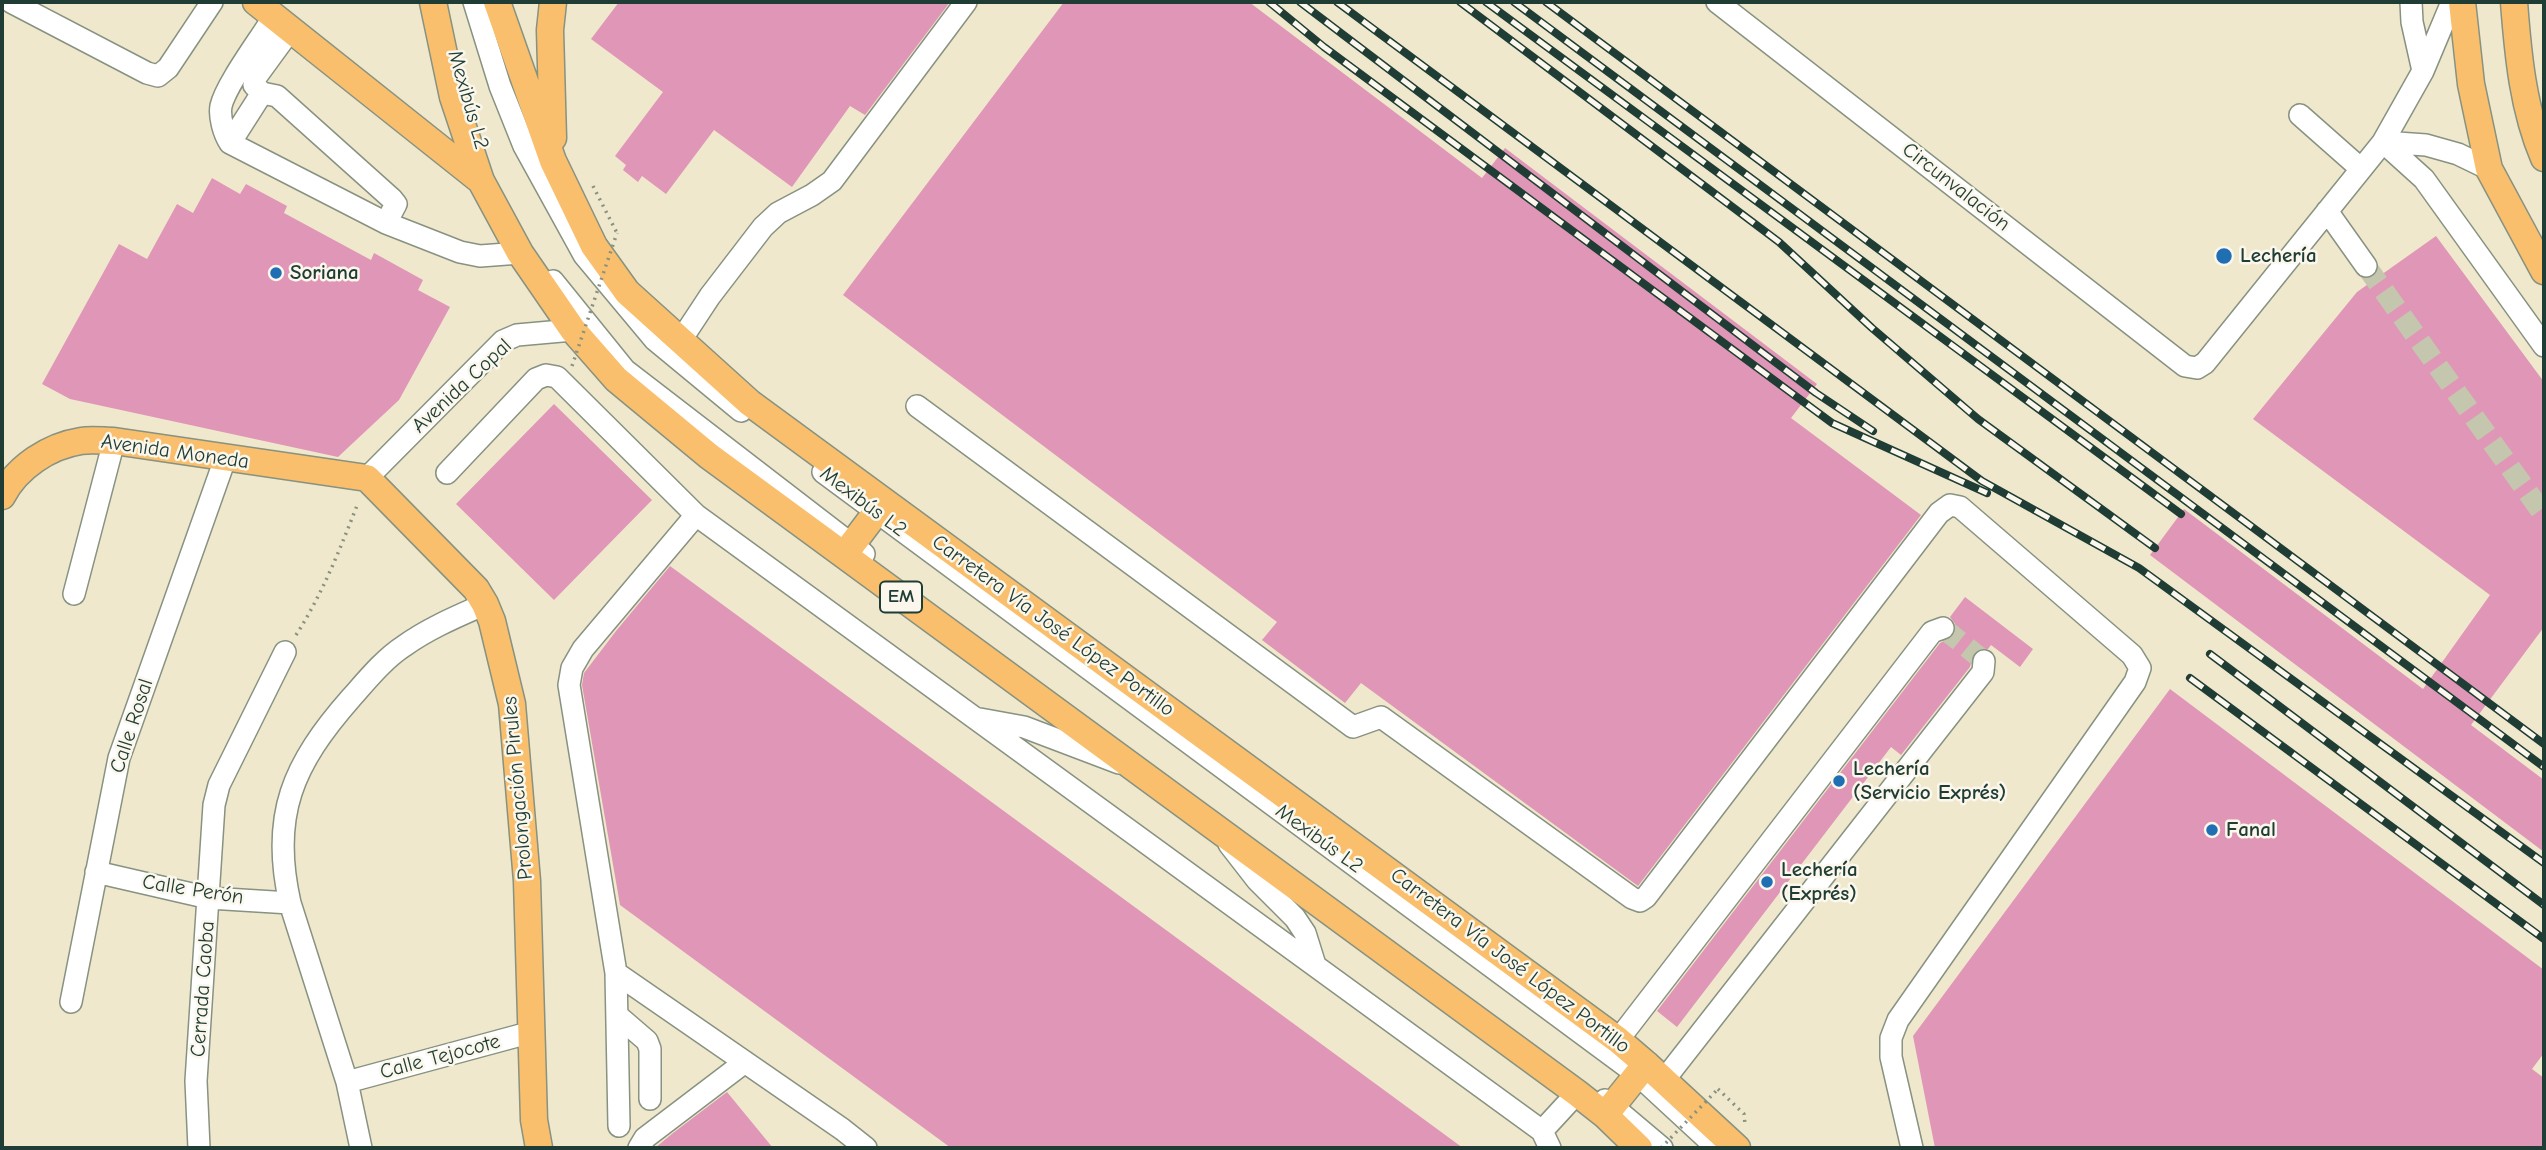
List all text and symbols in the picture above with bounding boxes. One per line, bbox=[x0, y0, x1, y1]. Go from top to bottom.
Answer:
street label: Mexibús L2 bbox=[442, 47, 494, 153]
street label: Circunvalación bbox=[1897, 137, 2015, 237]
place label: Lechería bbox=[2240, 243, 2317, 269]
marker: Lechería bbox=[2214, 246, 2234, 266]
place label: Soriana bbox=[290, 260, 359, 286]
marker: Soriana bbox=[268, 265, 284, 281]
street label: Avenida Copal bbox=[407, 333, 517, 439]
street label: Avenida Moneda bbox=[99, 429, 251, 475]
street label: Mexibús L2 bbox=[815, 461, 911, 543]
street label: Carretera Vía José López Portillo bbox=[927, 530, 1179, 722]
road number: EM bbox=[880, 582, 922, 612]
street label: Calle Rosal bbox=[105, 676, 159, 776]
street label: Prolongación Pirules bbox=[497, 695, 539, 881]
place label: Lechería (Servicio Exprés) bbox=[1853, 756, 2006, 806]
marker: Lechería (Servicio Exprés) bbox=[1831, 773, 1847, 789]
street label: Mexibús L2 bbox=[1270, 799, 1368, 879]
place label: Fanal bbox=[2226, 817, 2276, 843]
marker: Fanal bbox=[2204, 822, 2220, 838]
place label: Lechería (Exprés) bbox=[1781, 857, 1858, 907]
street label: Carretera Vía José López Portillo bbox=[1385, 863, 1635, 1059]
street label: Calle Perón bbox=[141, 870, 245, 910]
marker: Lechería (Exprés) bbox=[1759, 874, 1775, 890]
street label: Cerrada Caoba bbox=[186, 920, 220, 1058]
street label: Calle Tejocote bbox=[377, 1029, 503, 1085]

